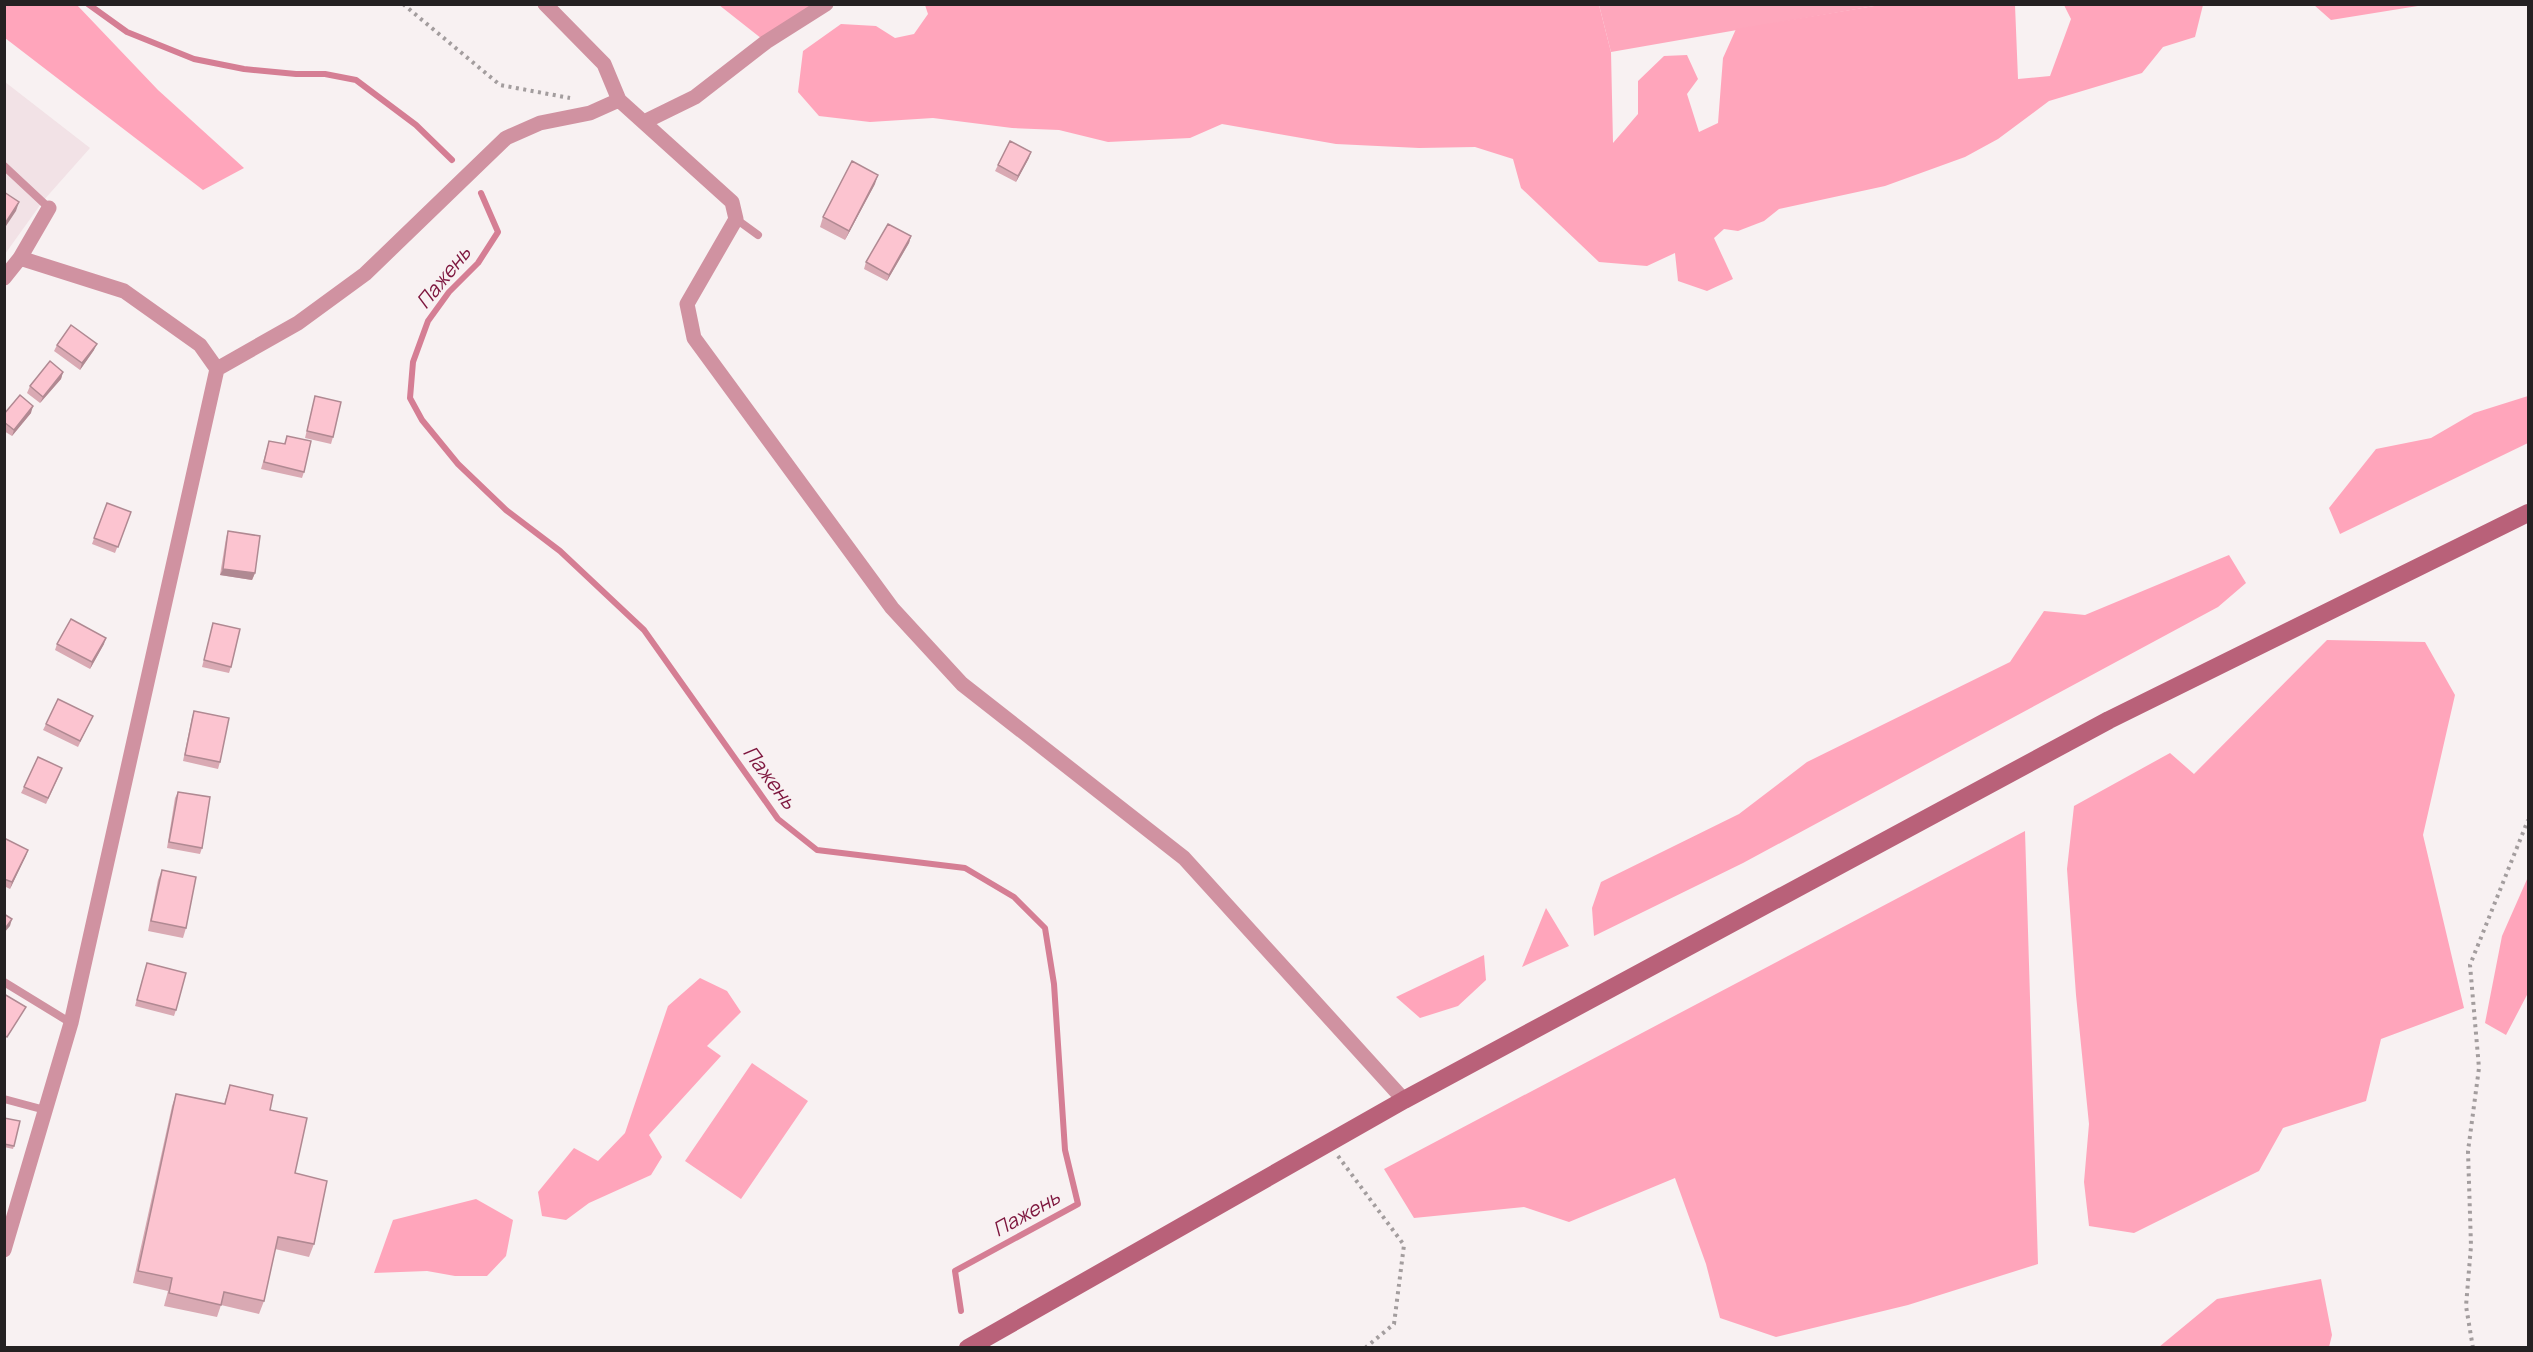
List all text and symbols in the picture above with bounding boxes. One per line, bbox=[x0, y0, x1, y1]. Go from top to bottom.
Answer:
water label: Пажень bbox=[410, 240, 477, 314]
water label: Пажень bbox=[737, 740, 803, 814]
water label: Пажень bbox=[988, 1183, 1065, 1242]

